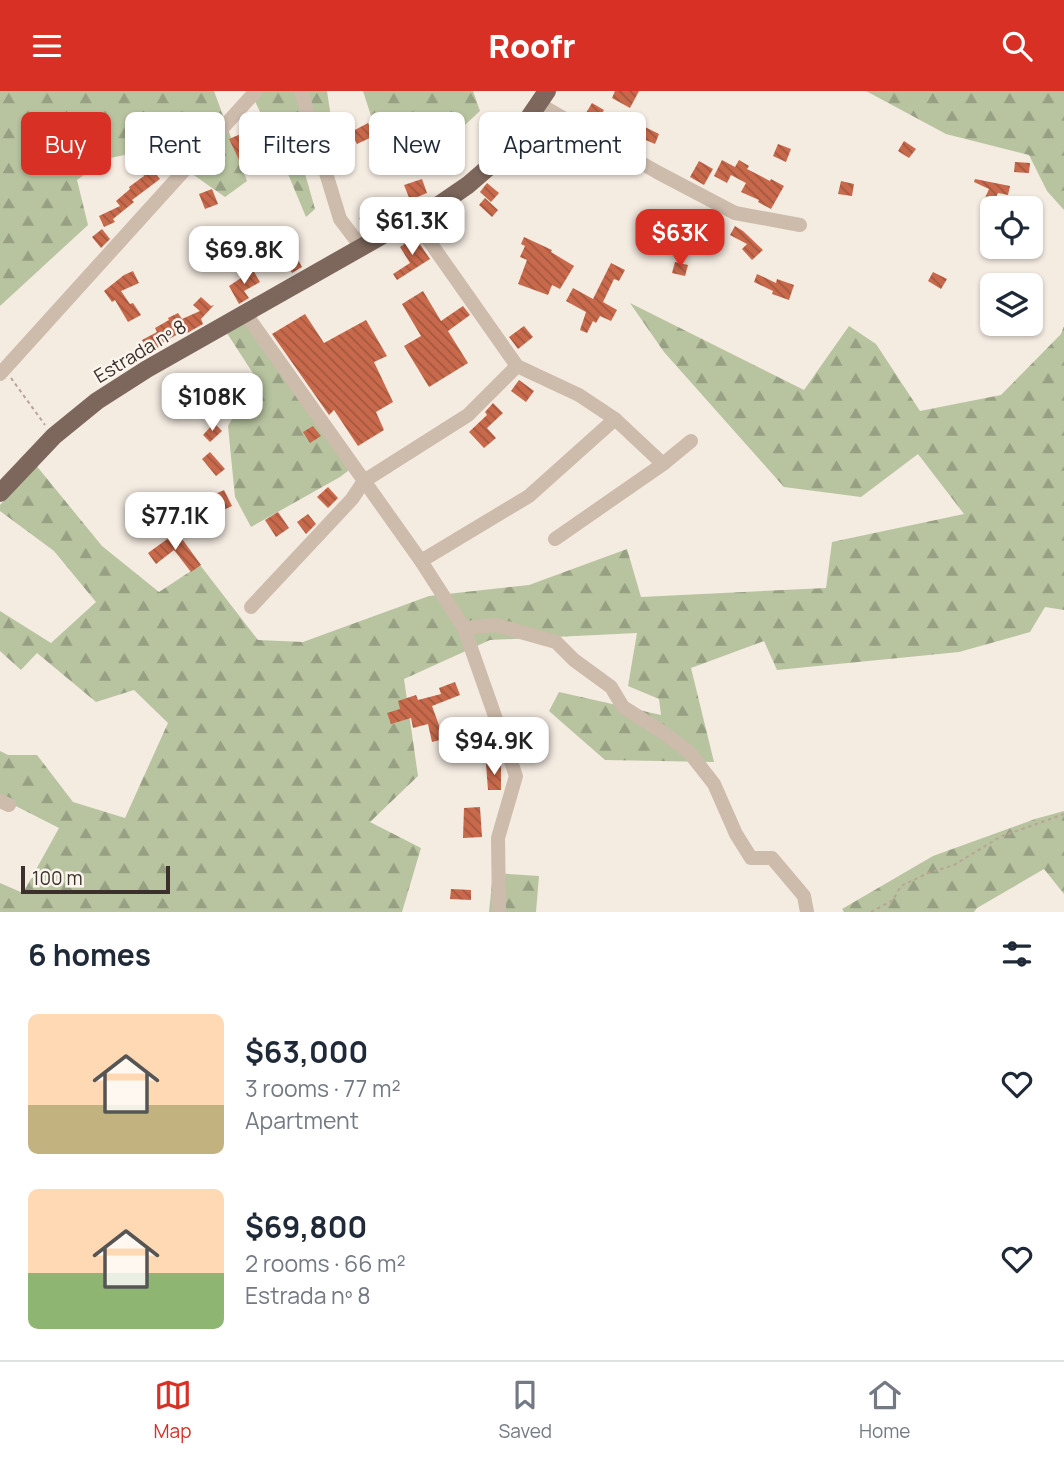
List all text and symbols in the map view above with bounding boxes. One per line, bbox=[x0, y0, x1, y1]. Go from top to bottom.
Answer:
text: Roofr bbox=[488, 24, 576, 68]
icon: menu bbox=[28, 27, 66, 65]
icon: search bbox=[998, 27, 1036, 65]
chip: Buy bbox=[21, 112, 111, 175]
chip: Rent bbox=[125, 112, 225, 175]
chip: Filters bbox=[239, 112, 355, 175]
chip: New bbox=[369, 112, 465, 175]
chip: Apartment bbox=[479, 112, 646, 175]
map controls bbox=[980, 196, 1043, 336]
button: locate bbox=[980, 196, 1043, 259]
pin: $61.3K bbox=[355, 197, 469, 257]
text: $61.3K bbox=[376, 204, 448, 236]
pin: $63K bbox=[639, 209, 721, 269]
text: $63K bbox=[652, 216, 709, 248]
pin: $69.8K bbox=[187, 227, 301, 286]
text: $69.8K bbox=[205, 233, 283, 265]
button: layers bbox=[980, 273, 1043, 336]
street label: Estrada nº 8 bbox=[89, 313, 191, 389]
pin: $108K bbox=[163, 373, 261, 433]
text: $108K bbox=[178, 380, 246, 412]
pin: $77.1K bbox=[118, 493, 232, 552]
text: $77.1K bbox=[141, 499, 209, 531]
pin: $94.9K bbox=[437, 717, 551, 777]
text: $94.9K bbox=[455, 724, 533, 756]
scale bar bbox=[21, 863, 170, 895]
text: 100 m bbox=[32, 865, 83, 891]
text: 6 homes bbox=[28, 934, 151, 975]
icon: filters bbox=[998, 935, 1036, 973]
text: $63,000 bbox=[245, 1031, 368, 1072]
icon: home bbox=[84, 1042, 168, 1126]
icon: heart bbox=[998, 1065, 1036, 1103]
text: 3 rooms · 77 m² bbox=[245, 1072, 401, 1104]
text: Apartment bbox=[245, 1104, 359, 1136]
text: $69,800 bbox=[245, 1206, 367, 1247]
icon: home bbox=[84, 1217, 168, 1301]
icon: heart bbox=[998, 1240, 1036, 1278]
text: 2 rooms · 66 m² bbox=[245, 1247, 406, 1279]
text: Estrada nº 8 bbox=[245, 1279, 371, 1311]
tab: Map bbox=[154, 1376, 192, 1444]
tab: Saved bbox=[499, 1376, 552, 1444]
tab: Home bbox=[859, 1376, 910, 1444]

